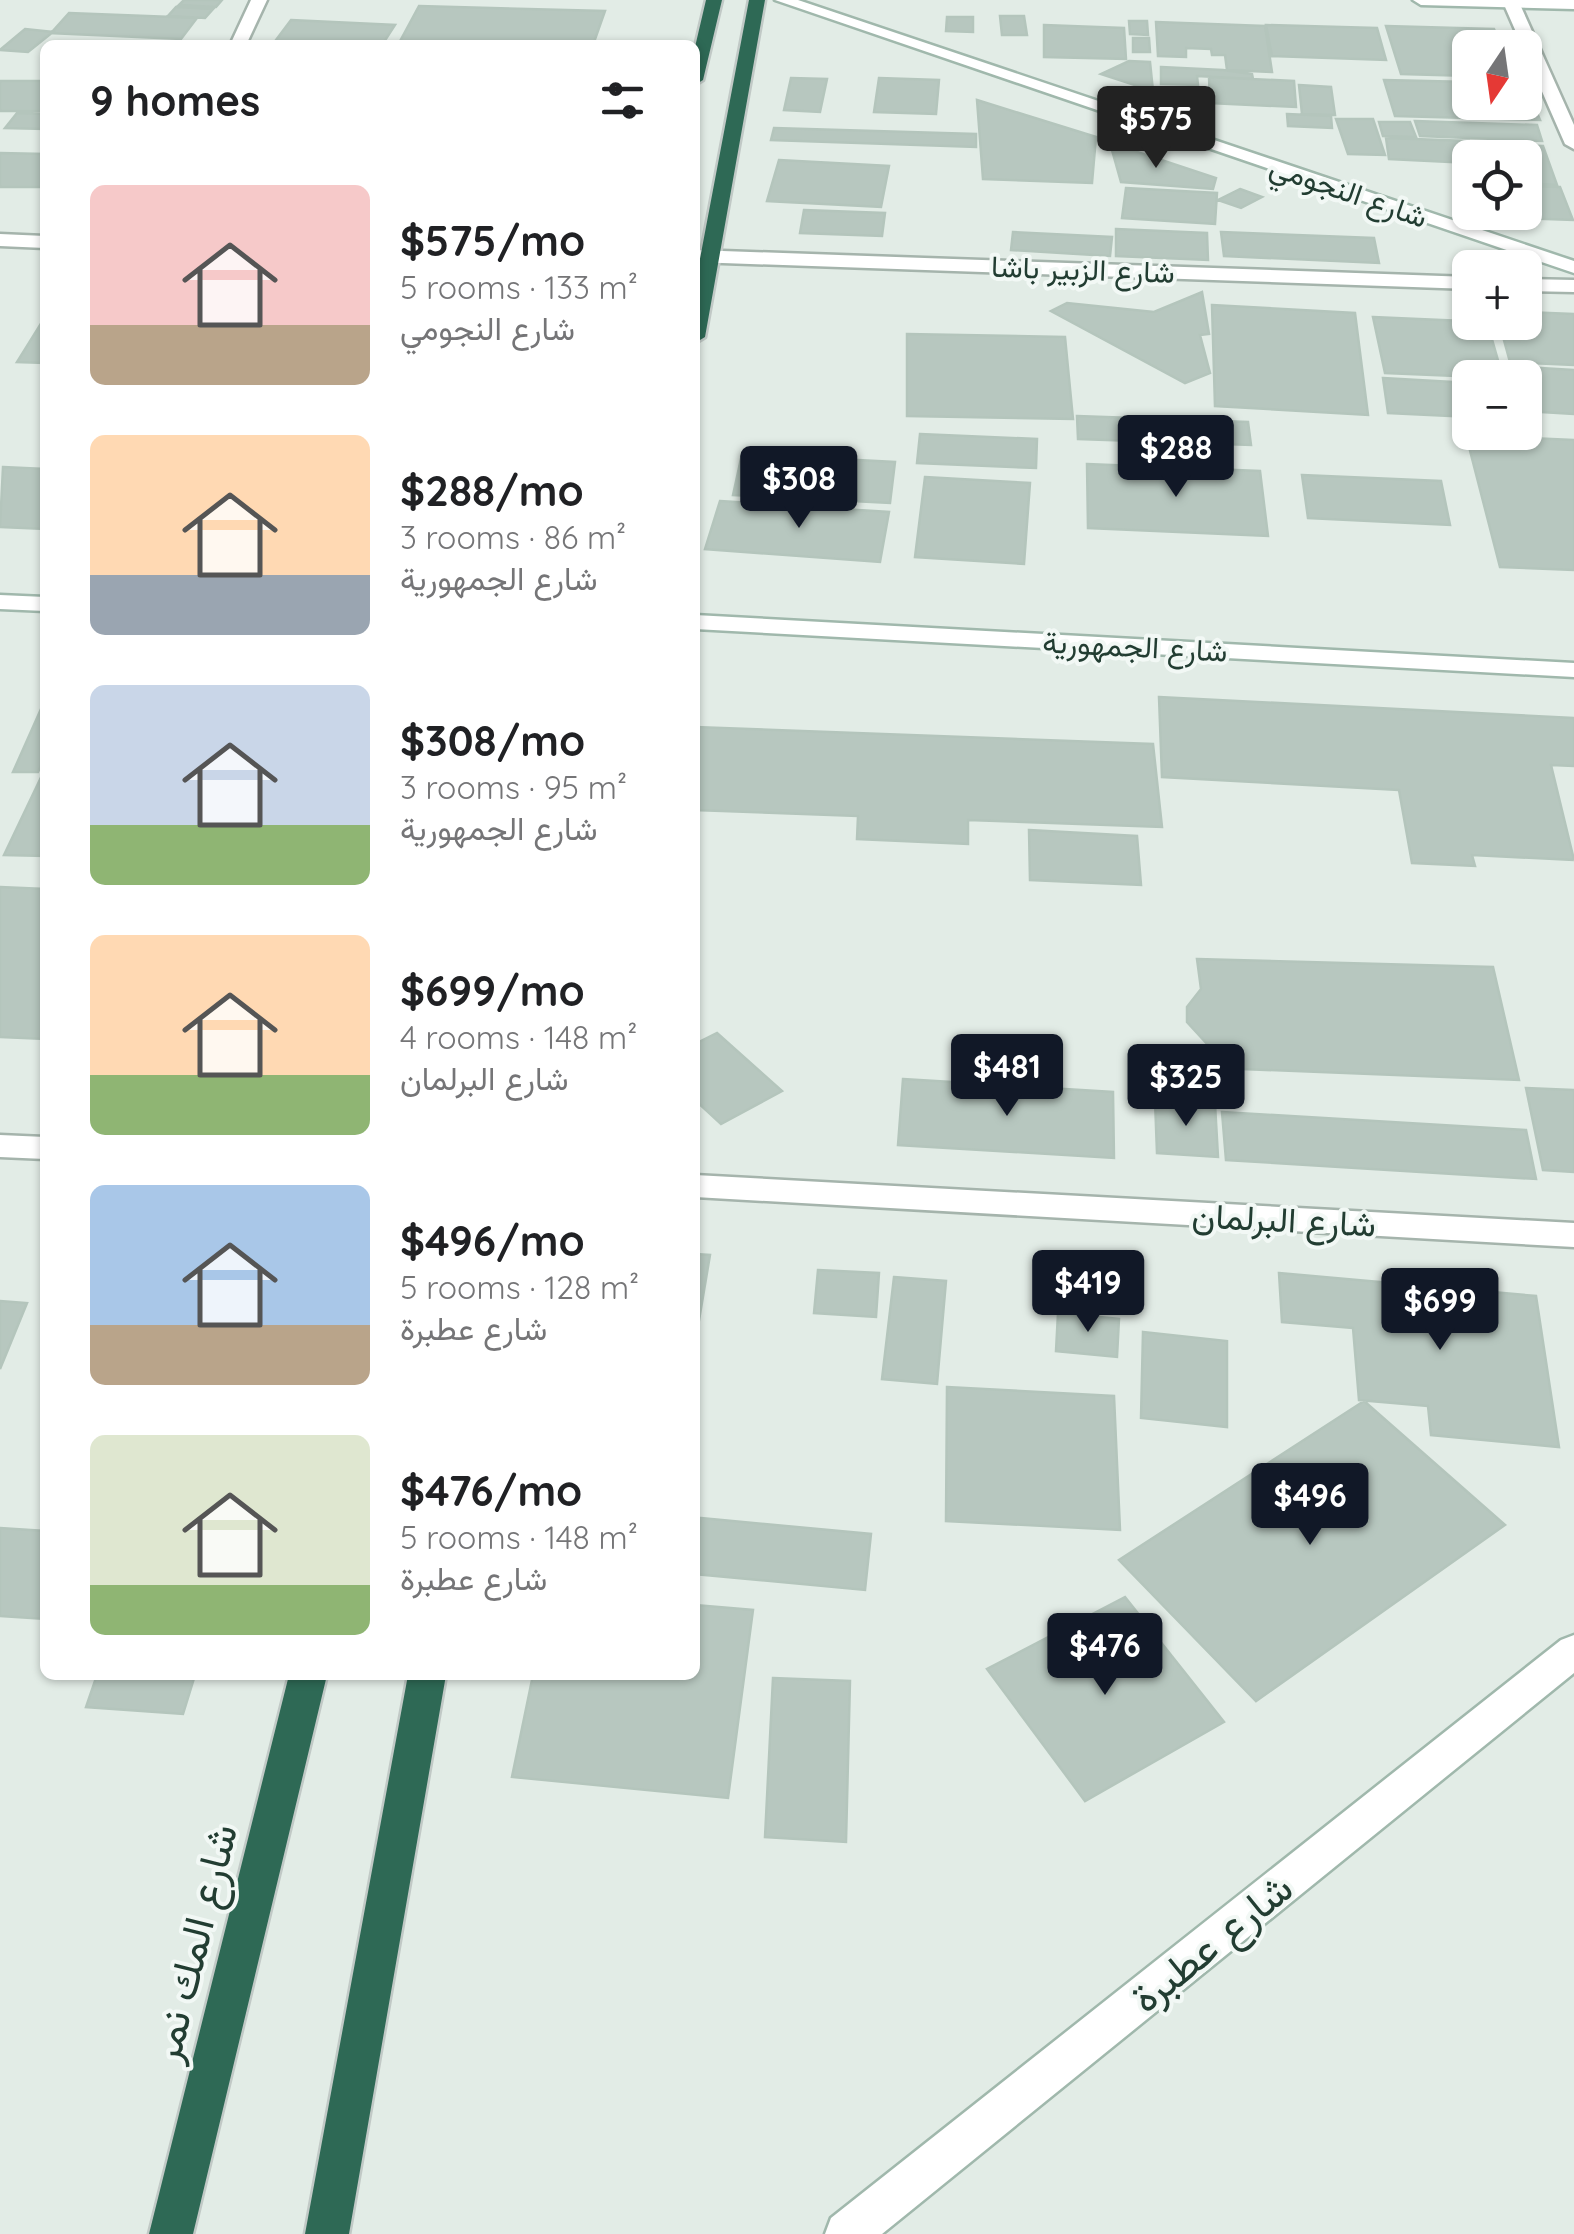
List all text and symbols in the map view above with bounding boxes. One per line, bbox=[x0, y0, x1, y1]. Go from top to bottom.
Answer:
north arrow bbox=[1452, 30, 1542, 120]
map controls bbox=[1452, 30, 1542, 450]
icon: filters bbox=[595, 73, 650, 128]
text: 9 homes bbox=[90, 74, 260, 127]
pin: $575 bbox=[1097, 86, 1215, 171]
text: $575 bbox=[1119, 98, 1193, 138]
button: locate bbox=[1452, 140, 1542, 230]
street label: شارع النجومي bbox=[1263, 146, 1433, 241]
text: $575/mo bbox=[400, 214, 585, 267]
icon: home bbox=[170, 225, 290, 345]
street label: شارع الزبير باشا bbox=[990, 247, 1175, 293]
button: + bbox=[1452, 250, 1542, 340]
text: 5 rooms · 133 m² bbox=[400, 267, 638, 307]
text: شارع النجومي bbox=[400, 308, 575, 348]
button: − bbox=[1452, 360, 1542, 450]
pin: $288 bbox=[1117, 415, 1235, 500]
text: $288 bbox=[1140, 427, 1212, 467]
pin: $308 bbox=[740, 446, 858, 531]
text: $308 bbox=[762, 458, 836, 498]
text: $288/mo bbox=[400, 464, 584, 517]
icon: home bbox=[170, 475, 290, 595]
text: 3 rooms · 86 m² bbox=[400, 517, 626, 557]
text: شارع الجمهورية bbox=[400, 558, 598, 598]
street label: شارع الجمهورية bbox=[1041, 622, 1228, 672]
text: $308/mo bbox=[400, 714, 585, 767]
icon: home bbox=[170, 725, 290, 845]
text: 3 rooms · 95 m² bbox=[400, 767, 627, 807]
text: شارع الجمهورية bbox=[400, 808, 598, 848]
text: $699/mo bbox=[400, 964, 585, 1017]
icon: home bbox=[170, 975, 290, 1095]
text: 4 rooms · 148 m² bbox=[400, 1017, 637, 1057]
pin: $481 bbox=[948, 1034, 1066, 1119]
pin: $325 bbox=[1127, 1044, 1245, 1129]
text: $481 bbox=[973, 1046, 1041, 1086]
text: $325 bbox=[1150, 1056, 1222, 1096]
text: شارع البرلمان bbox=[400, 1058, 569, 1098]
street label: شارع البرلمان bbox=[1191, 1192, 1377, 1249]
text: $496/mo bbox=[400, 1214, 585, 1267]
icon: home bbox=[170, 1225, 290, 1345]
pin: $419 bbox=[1029, 1250, 1147, 1335]
text: $419 bbox=[1054, 1262, 1122, 1302]
text: 5 rooms · 128 m² bbox=[400, 1267, 639, 1307]
pin: $699 bbox=[1381, 1268, 1499, 1353]
text: $699 bbox=[1403, 1280, 1477, 1320]
text: شارع عطبرة bbox=[400, 1308, 547, 1348]
pin: $496 bbox=[1251, 1463, 1369, 1548]
text: $476/mo bbox=[400, 1464, 582, 1517]
icon: home bbox=[170, 1475, 290, 1595]
text: $496 bbox=[1273, 1475, 1347, 1515]
text: 5 rooms · 148 m² bbox=[400, 1517, 638, 1557]
text: شارع عطبرة bbox=[400, 1558, 547, 1598]
pin: $476 bbox=[1046, 1613, 1164, 1698]
text: $476 bbox=[1069, 1625, 1141, 1665]
street label: شارع المك نمر bbox=[138, 1818, 251, 2069]
street label: شارع عطبرة bbox=[1119, 1861, 1305, 2026]

